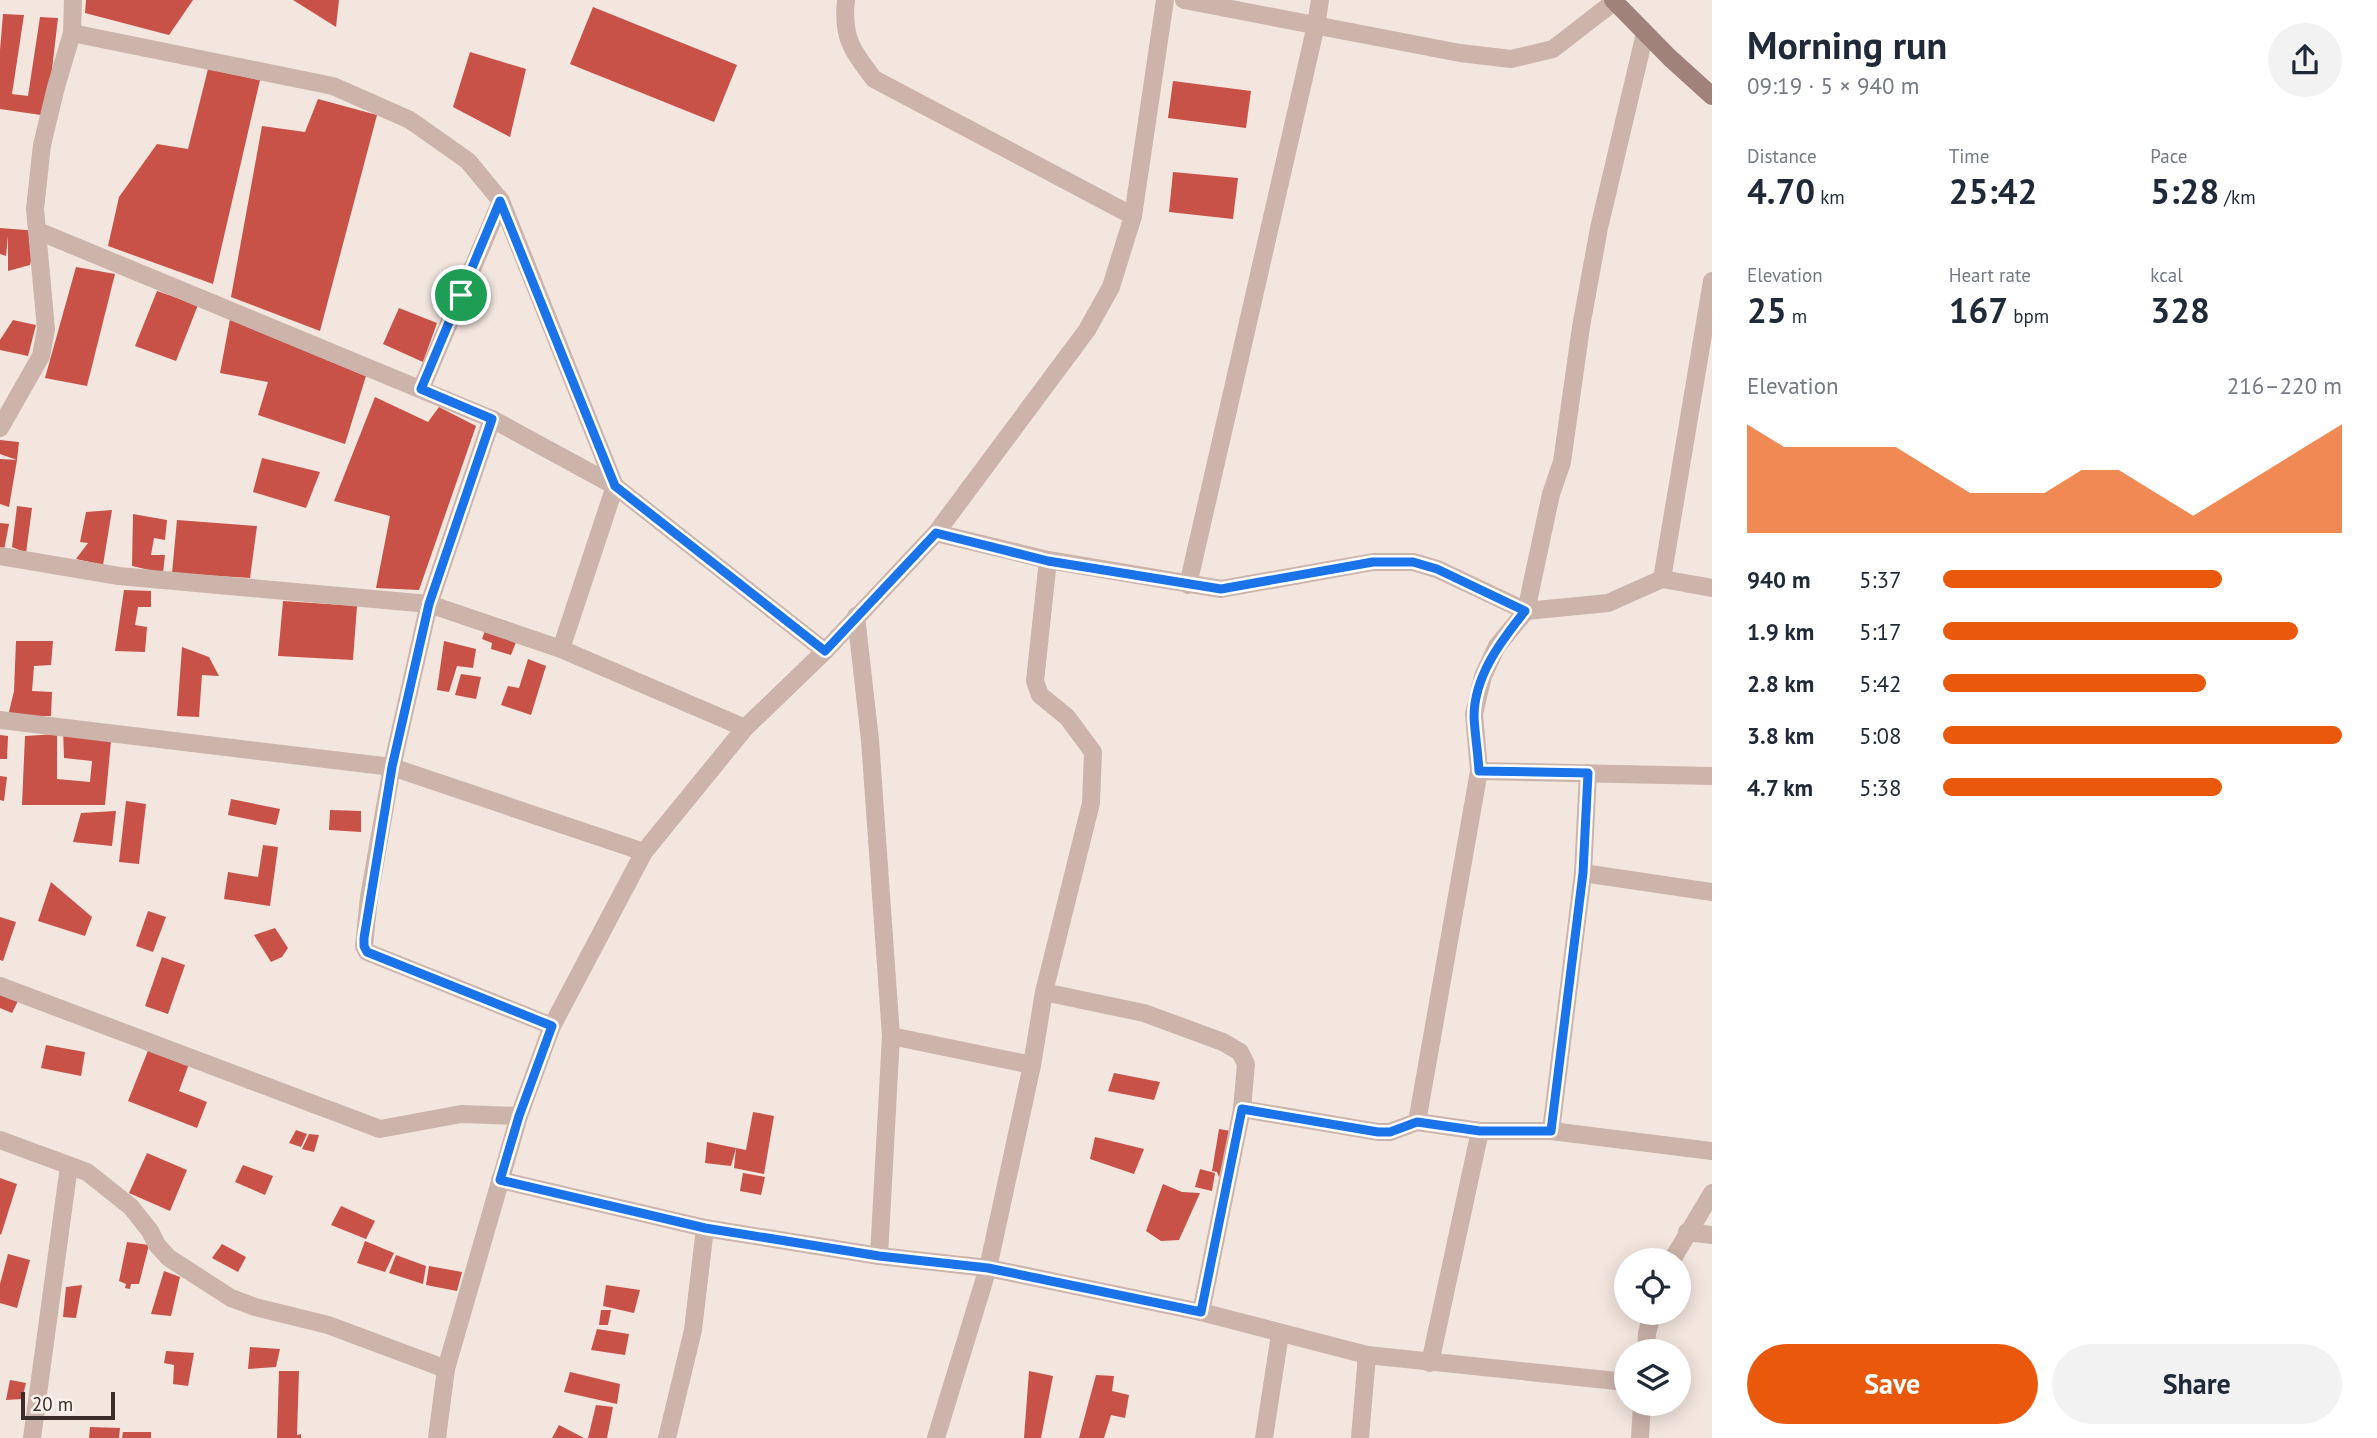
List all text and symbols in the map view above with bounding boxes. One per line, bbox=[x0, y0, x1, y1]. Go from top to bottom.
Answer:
text: Morning run bbox=[1747, 20, 1947, 69]
button: share bbox=[2268, 23, 2342, 97]
text: 09:19 · 5 × 940 m bbox=[1747, 71, 1919, 100]
text: Distance bbox=[1747, 144, 1817, 168]
text: Time bbox=[1949, 144, 1989, 168]
text: Pace bbox=[2150, 144, 2188, 168]
text: 4.70 bbox=[1747, 168, 1815, 214]
text: 25:42 bbox=[1949, 168, 2037, 214]
text: 5:28 bbox=[2150, 168, 2219, 214]
text: km bbox=[1815, 185, 1845, 209]
text: /km bbox=[2219, 185, 2256, 209]
text: Elevation bbox=[1747, 263, 1823, 287]
text: Heart rate bbox=[1949, 263, 2031, 287]
text: kcal bbox=[2150, 263, 2183, 287]
pin bbox=[431, 265, 491, 325]
icon: arrive bbox=[442, 276, 480, 314]
text: 25 bbox=[1747, 287, 1787, 333]
text: 167 bbox=[1949, 287, 2008, 333]
text: 328 bbox=[2150, 287, 2210, 333]
text: m bbox=[1787, 304, 1807, 328]
text: bpm bbox=[2008, 304, 2049, 328]
text: Elevation bbox=[1747, 371, 1839, 400]
text: 216–220 m bbox=[2227, 371, 2342, 400]
text: 940 m bbox=[1747, 565, 1810, 594]
text: 5:37 bbox=[1859, 565, 1902, 594]
text: 1.9 km bbox=[1747, 617, 1814, 646]
text: 5:17 bbox=[1859, 617, 1902, 646]
text: 2.8 km bbox=[1747, 669, 1814, 698]
text: 5:42 bbox=[1859, 669, 1902, 698]
text: 3.8 km bbox=[1747, 721, 1814, 750]
text: 5:08 bbox=[1859, 721, 1902, 750]
text: 4.7 km bbox=[1747, 773, 1813, 802]
text: 5:38 bbox=[1859, 773, 1902, 802]
map controls bbox=[1614, 1248, 1691, 1416]
button: locate bbox=[1614, 1248, 1691, 1325]
button: layers bbox=[1614, 1339, 1691, 1416]
button: Save bbox=[1747, 1344, 2038, 1424]
button: Share bbox=[2052, 1344, 2342, 1424]
scale bar bbox=[21, 1389, 116, 1421]
text: 20 m bbox=[32, 1392, 73, 1416]

